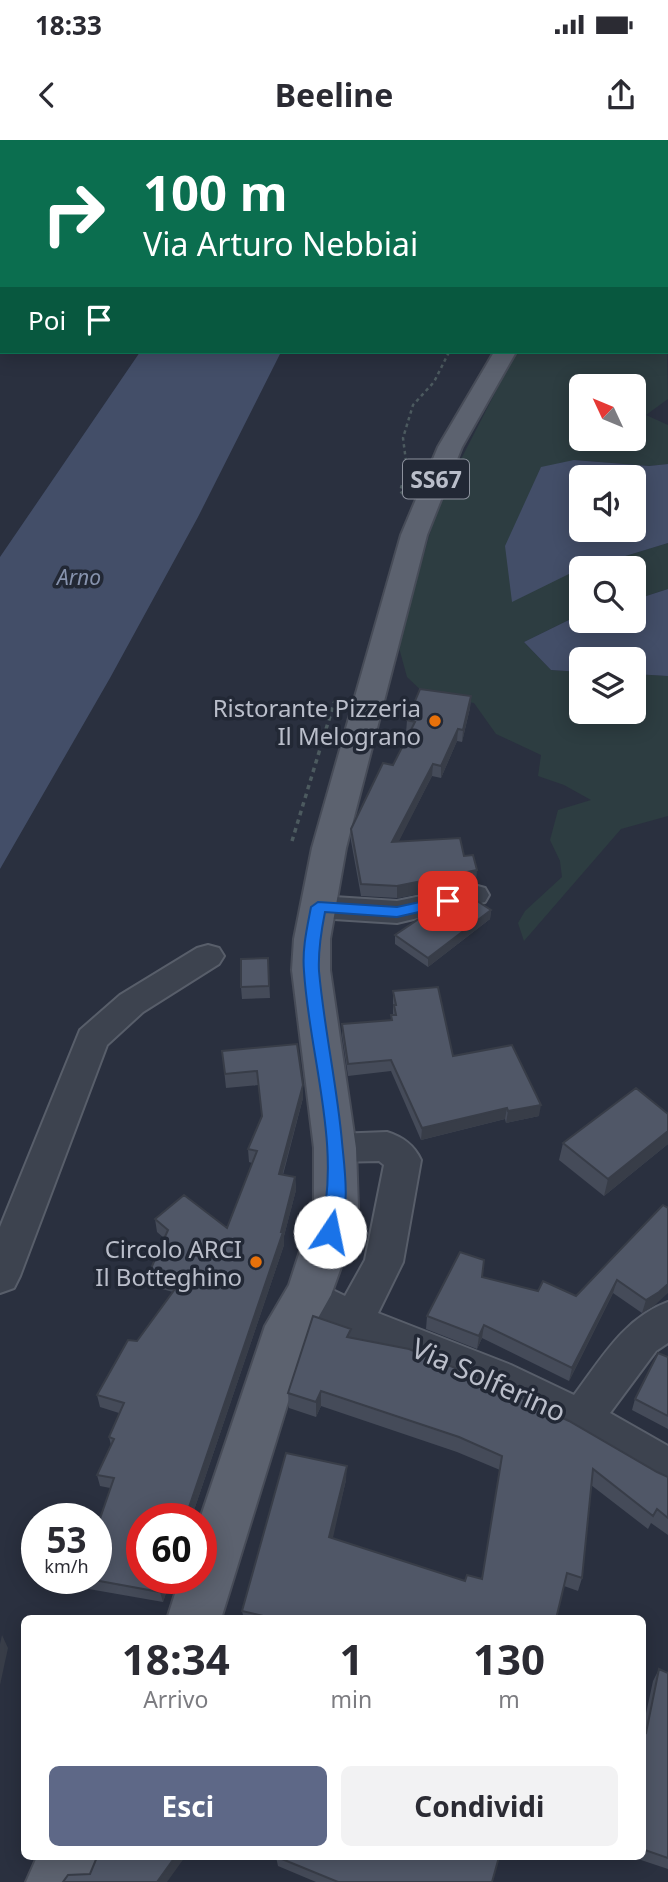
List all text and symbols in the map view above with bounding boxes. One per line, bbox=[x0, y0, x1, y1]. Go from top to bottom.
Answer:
text: 18:33 bbox=[35, 7, 102, 43]
text: Beeline bbox=[275, 73, 393, 116]
icon: back bbox=[28, 76, 66, 114]
icon: share bbox=[602, 76, 640, 114]
text: 100 m bbox=[143, 159, 288, 225]
icon: right bbox=[28, 168, 119, 259]
text: Via Arturo Nebbiai bbox=[143, 222, 418, 265]
icon: arrive bbox=[80, 301, 118, 339]
text: Poi bbox=[28, 302, 66, 338]
north arrow bbox=[569, 374, 646, 452]
map controls bbox=[569, 374, 646, 724]
road number: SS67 bbox=[403, 460, 469, 498]
button: sound bbox=[569, 465, 646, 542]
button: search bbox=[569, 556, 646, 633]
water label: Arno bbox=[55, 563, 101, 591]
button: layers bbox=[569, 647, 646, 724]
place label: Ristorante Pizzeria Il Melograno bbox=[213, 691, 421, 752]
marker: Ristorante Pizzeria Il Melograno bbox=[427, 713, 443, 729]
pin bbox=[418, 871, 478, 931]
icon: arrive bbox=[429, 882, 467, 920]
position arrow bbox=[293, 1195, 367, 1269]
place label: Circolo ARCI Il Botteghino bbox=[95, 1232, 242, 1293]
marker: Circolo ARCI Il Botteghino bbox=[248, 1254, 264, 1270]
street label: Via Solferino bbox=[406, 1328, 572, 1430]
speed limit sign: 60 bbox=[126, 1503, 217, 1594]
text: 53 bbox=[46, 1516, 87, 1563]
text: km/h bbox=[44, 1554, 89, 1578]
text: 18:34 bbox=[122, 1630, 230, 1687]
text: 1 bbox=[339, 1630, 363, 1687]
text: 130 bbox=[473, 1630, 545, 1687]
text: Arrivo bbox=[143, 1683, 208, 1715]
text: min bbox=[331, 1683, 372, 1715]
text: m bbox=[498, 1683, 520, 1715]
button: Esci bbox=[49, 1766, 327, 1846]
button: Condividi bbox=[341, 1766, 618, 1846]

